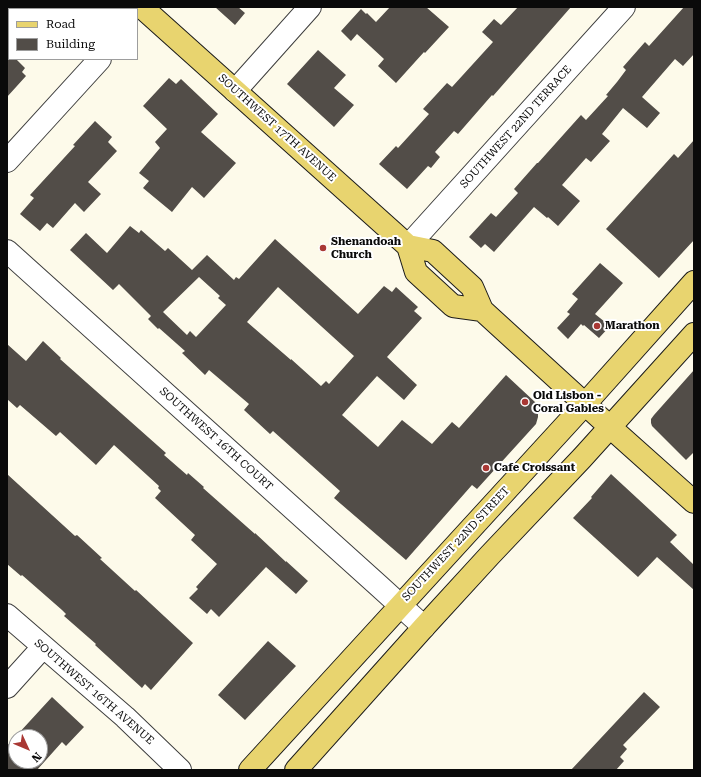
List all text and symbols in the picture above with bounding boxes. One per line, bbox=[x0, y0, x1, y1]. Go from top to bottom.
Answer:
legend bbox=[8, 8, 138, 60]
text: Road bbox=[46, 17, 75, 31]
text: Building bbox=[46, 37, 95, 51]
street label: SOUTHWEST 22ND TERRACE bbox=[457, 63, 575, 191]
street label: SOUTHWEST 17TH AVENUE bbox=[215, 72, 339, 184]
place label: Shenandoah Church bbox=[331, 235, 401, 261]
marker: Shenandoah Church bbox=[318, 243, 328, 253]
place label: Marathon bbox=[605, 319, 660, 333]
marker: Marathon bbox=[592, 321, 602, 331]
street label: SOUTHWEST 16TH COURT bbox=[157, 385, 275, 493]
place label: Old Lisbon - Coral Gables bbox=[533, 389, 604, 415]
marker: Old Lisbon - Coral Gables bbox=[520, 397, 530, 407]
place label: Cafe Croissant bbox=[494, 461, 575, 475]
marker: Cafe Croissant bbox=[481, 463, 491, 473]
street label: SOUTHWEST 22ND STREET bbox=[400, 484, 512, 604]
street label: SOUTHWEST 16TH AVENUE bbox=[32, 636, 156, 748]
north arrow bbox=[8, 729, 48, 769]
text: N bbox=[29, 749, 44, 765]

